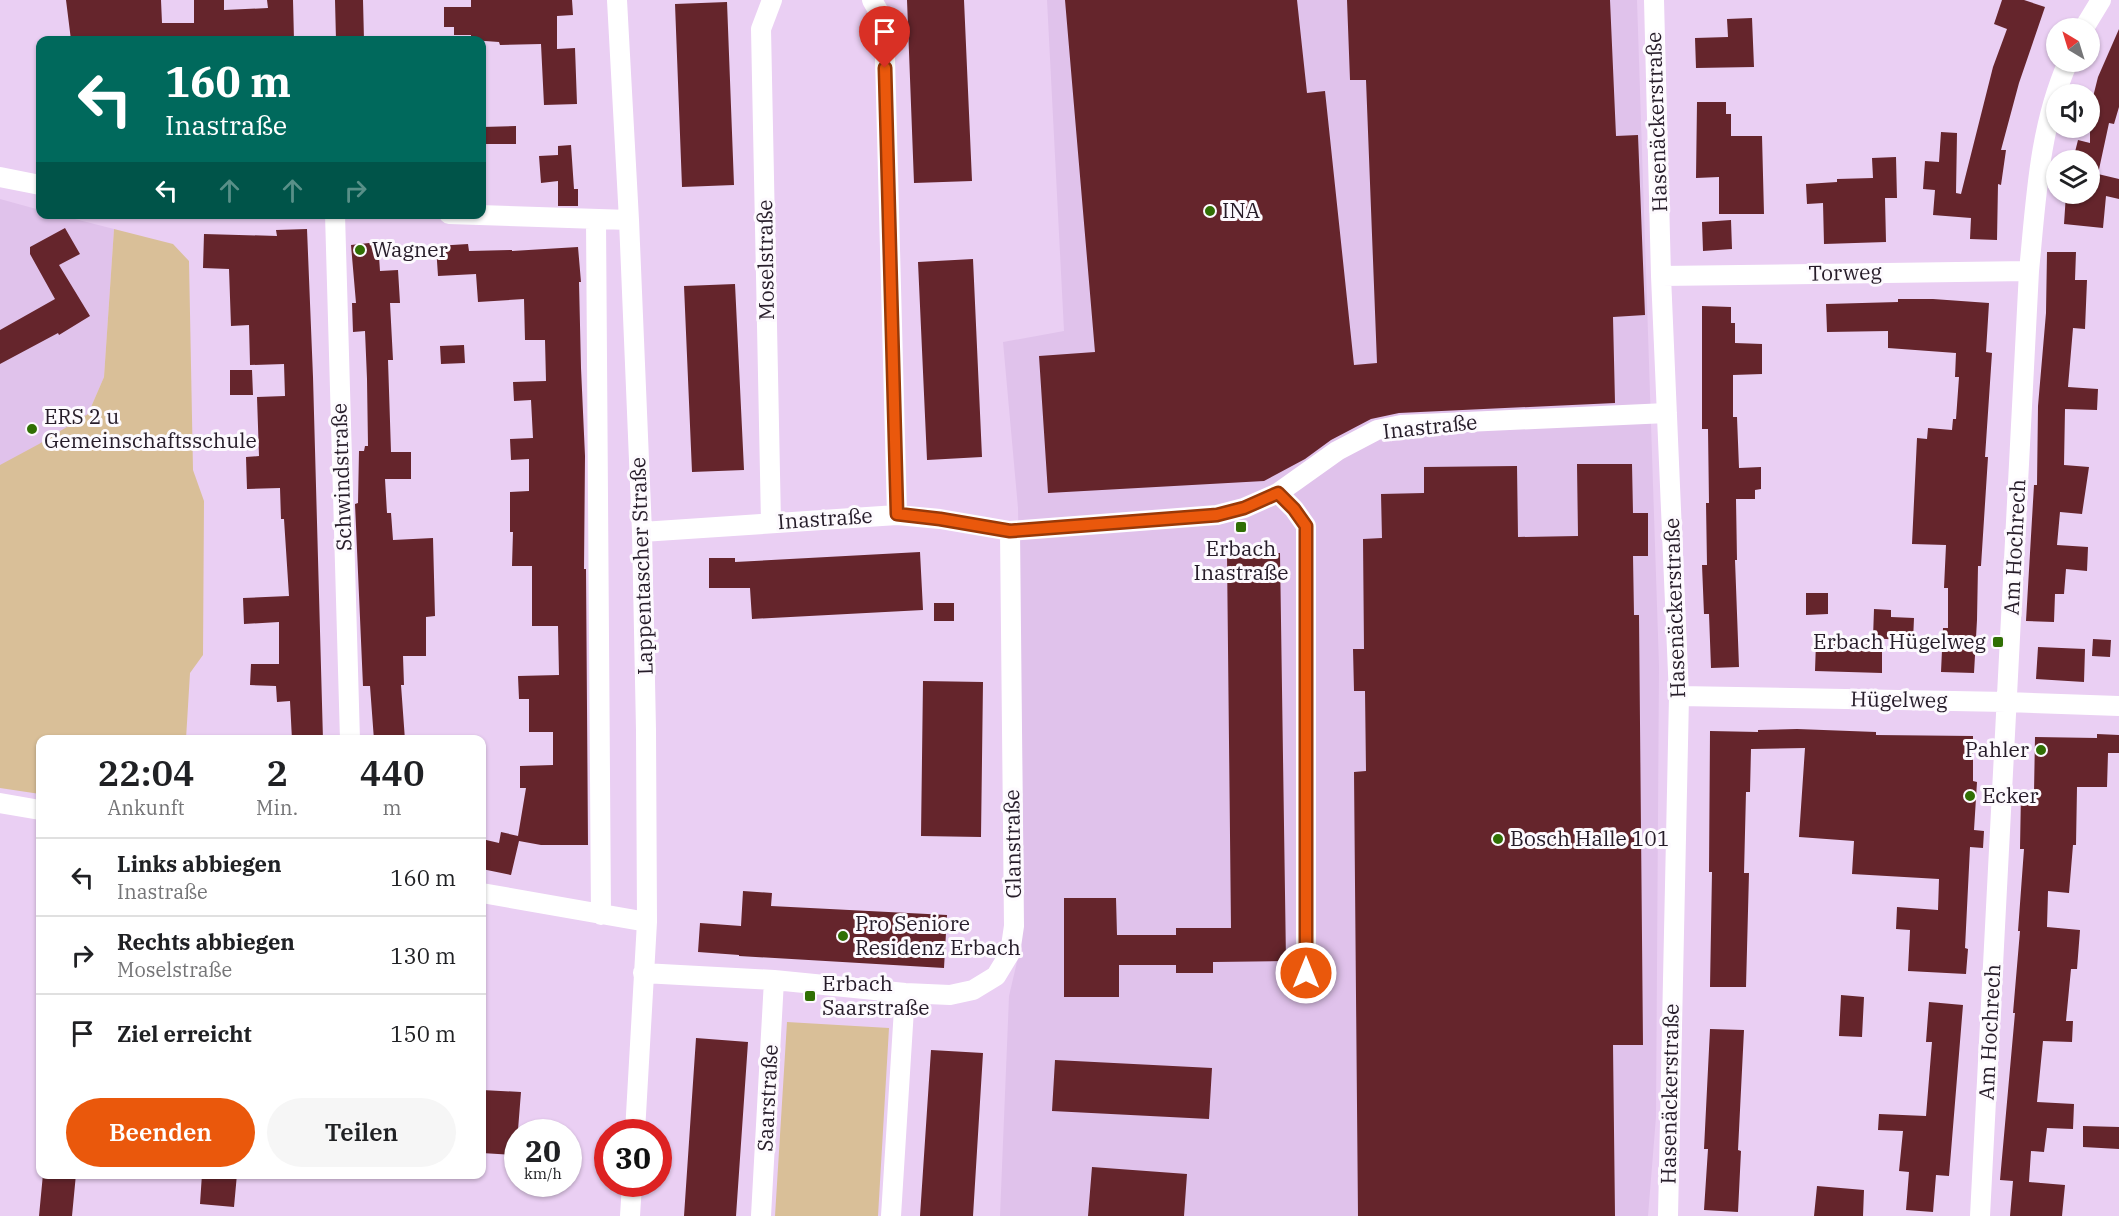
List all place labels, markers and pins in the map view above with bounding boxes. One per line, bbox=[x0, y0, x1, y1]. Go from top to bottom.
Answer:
pin bbox=[859, 6, 910, 68]
place label: INA bbox=[1222, 196, 1260, 224]
marker: INA bbox=[1203, 204, 1217, 218]
place label: Wagner bbox=[372, 235, 449, 263]
marker: Wagner bbox=[353, 243, 367, 257]
place label: ERS 2 u Gemeinschaftsschule bbox=[44, 402, 257, 454]
marker: ERS 2 u Gemeinschaftsschule bbox=[25, 422, 39, 436]
marker: Erbach Inastraße bbox=[1234, 520, 1248, 534]
place label: Erbach Inastraße bbox=[1193, 534, 1289, 586]
place label: Erbach Hügelweg bbox=[1813, 627, 1987, 655]
marker: Erbach Hügelweg bbox=[1991, 635, 2005, 649]
place label: Pahler bbox=[1965, 735, 2030, 763]
marker: Pahler bbox=[2034, 743, 2048, 757]
place label: Ecker bbox=[1982, 781, 2039, 809]
marker: Ecker bbox=[1963, 789, 1977, 803]
place label: Bosch Halle 101 bbox=[1510, 824, 1670, 852]
marker: Bosch Halle 101 bbox=[1491, 832, 1505, 846]
place label: Pro Seniore Residenz Erbach bbox=[855, 909, 1021, 961]
marker: Pro Seniore Residenz Erbach bbox=[836, 929, 850, 943]
place label: Erbach Saarstraße bbox=[822, 969, 930, 1021]
marker: Erbach Saarstraße bbox=[803, 989, 817, 1003]

